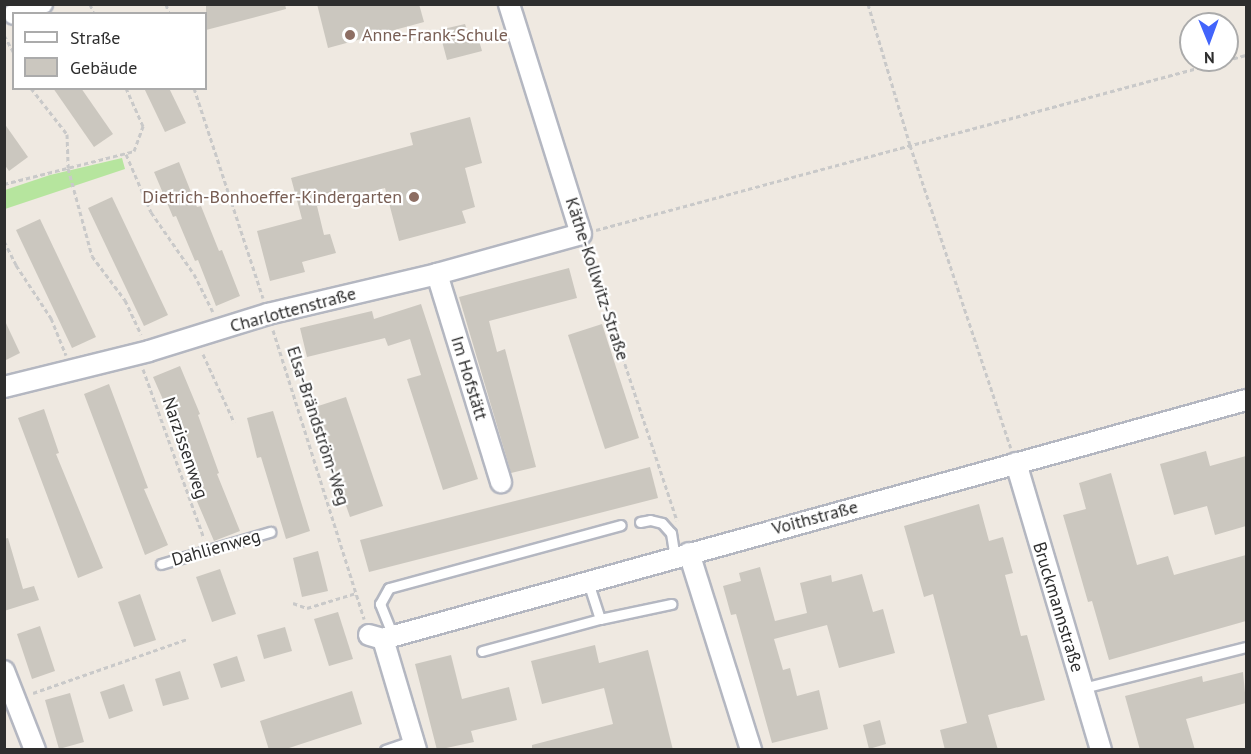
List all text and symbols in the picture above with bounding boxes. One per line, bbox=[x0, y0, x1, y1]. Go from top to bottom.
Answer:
legend bbox=[12, 12, 207, 90]
north arrow bbox=[1179, 12, 1239, 72]
place label: Anne-Frank-Schule bbox=[362, 24, 508, 46]
text: Straße bbox=[70, 26, 121, 49]
marker: Anne-Frank-Schule bbox=[343, 28, 357, 42]
text: N bbox=[1204, 48, 1215, 68]
text: Gebäude bbox=[70, 56, 137, 79]
place label: Dietrich-Bonhoeffer-Kindergarten bbox=[142, 186, 402, 208]
marker: Dietrich-Bonhoeffer-Kindergarten bbox=[407, 190, 421, 204]
street label: Käthe-Kollwitz-Straße bbox=[560, 195, 634, 363]
street label: Charlottenstraße bbox=[228, 283, 358, 337]
street label: Im Hofstätt bbox=[446, 333, 492, 423]
street label: Elsa-Brändström-Weg bbox=[282, 344, 354, 508]
street label: Narzissenweg bbox=[158, 394, 212, 502]
street label: Voithstraße bbox=[770, 496, 860, 540]
street label: Dahlienweg bbox=[169, 525, 263, 571]
street label: Bruckmannstraße bbox=[1028, 539, 1088, 675]

